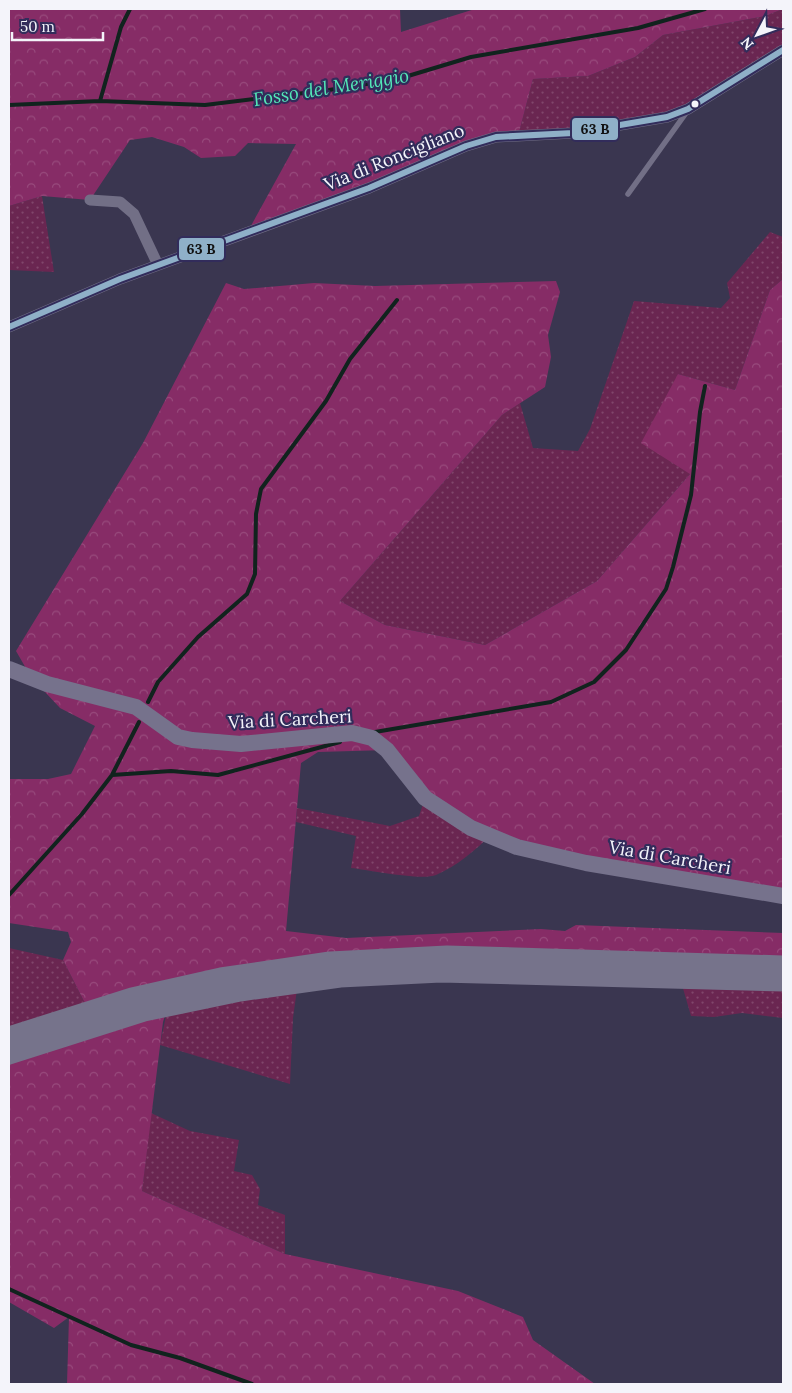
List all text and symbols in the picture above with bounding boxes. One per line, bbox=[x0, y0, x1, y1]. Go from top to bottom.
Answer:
scale bar bbox=[12, 10, 104, 42]
north arrow bbox=[732, 10, 782, 60]
text: 50 m bbox=[20, 17, 55, 36]
text: N bbox=[737, 33, 758, 54]
water label: Fosso del Meriggio bbox=[251, 63, 411, 111]
unlabelled marker bbox=[690, 99, 700, 109]
line badge: 63 B bbox=[571, 117, 619, 141]
street label: Via di Roncigliano bbox=[319, 118, 468, 196]
text: 63 B bbox=[581, 120, 609, 138]
line badge: 63 B bbox=[178, 237, 225, 261]
text: 63 B bbox=[187, 240, 215, 258]
street label: Via di Carcheri bbox=[227, 704, 352, 734]
street label: Via di Carcheri bbox=[606, 835, 733, 879]

